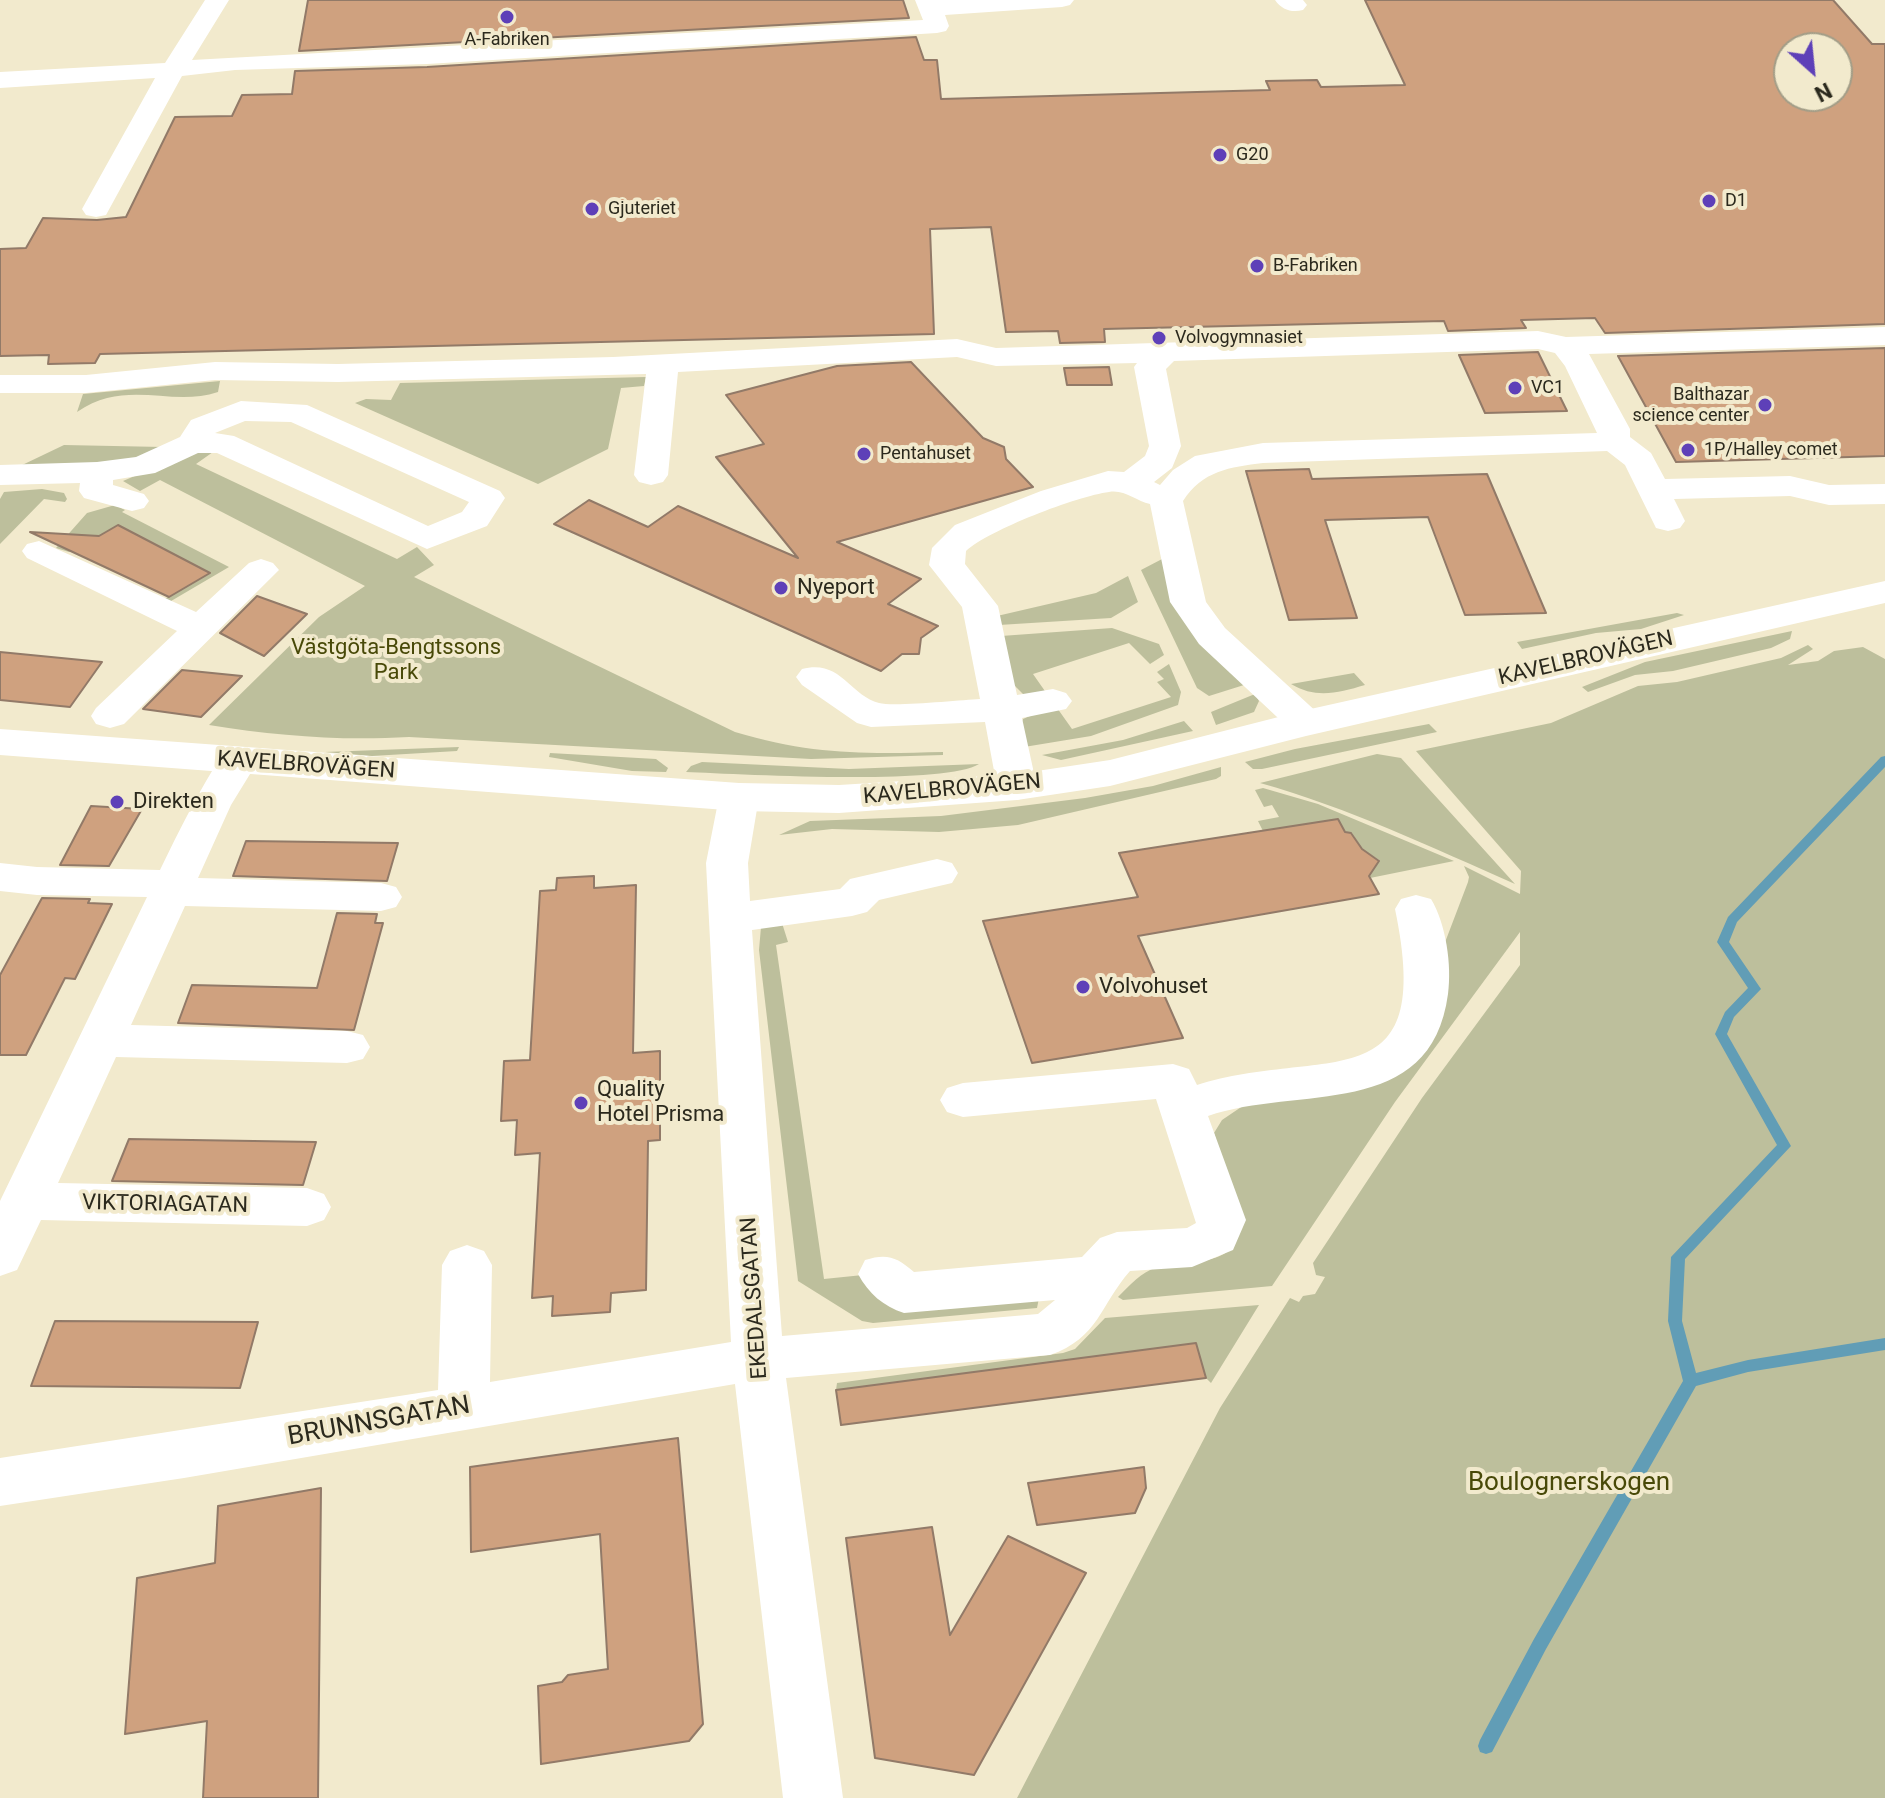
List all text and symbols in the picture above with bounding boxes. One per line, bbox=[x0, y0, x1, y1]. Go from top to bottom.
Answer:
marker: A-Fabriken bbox=[498, 8, 516, 26]
place label: A-Fabriken bbox=[464, 29, 550, 51]
north arrow bbox=[1773, 32, 1853, 112]
text: N bbox=[1811, 77, 1836, 107]
place label: G20 bbox=[1236, 144, 1268, 166]
marker: G20 bbox=[1211, 146, 1229, 164]
place label: D1 bbox=[1725, 190, 1747, 212]
marker: D1 bbox=[1700, 192, 1718, 210]
place label: Gjuteriet bbox=[608, 198, 676, 220]
marker: Gjuteriet bbox=[583, 200, 601, 218]
place label: B-Fabriken bbox=[1273, 255, 1358, 277]
marker: B-Fabriken bbox=[1248, 257, 1266, 275]
place label: Volvogymnasiet bbox=[1175, 327, 1303, 349]
marker: Volvogymnasiet bbox=[1150, 329, 1168, 347]
place label: VC1 bbox=[1531, 377, 1564, 399]
marker: VC1 bbox=[1506, 379, 1524, 397]
place label: Balthazar science center bbox=[1633, 384, 1749, 426]
marker: Balthazar science center bbox=[1756, 396, 1774, 414]
place label: 1P/Halley comet bbox=[1704, 439, 1838, 461]
marker: 1P/Halley comet bbox=[1679, 441, 1697, 459]
place label: Pentahuset bbox=[880, 443, 971, 465]
marker: Pentahuset bbox=[855, 445, 873, 463]
place label: Nyeport bbox=[797, 575, 875, 601]
marker: Nyeport bbox=[772, 579, 790, 597]
street label: KAVELBROVÄGEN bbox=[1496, 626, 1676, 692]
park label: Västgöta-Bengtssons Park bbox=[291, 635, 501, 686]
street label: KAVELBROVÄGEN bbox=[216, 747, 396, 785]
street label: KAVELBROVÄGEN bbox=[862, 769, 1042, 811]
place label: Direkten bbox=[133, 789, 214, 815]
marker: Direkten bbox=[108, 793, 126, 811]
place label: Volvohuset bbox=[1099, 974, 1208, 1000]
marker: Volvohuset bbox=[1074, 978, 1092, 996]
place label: Quality Hotel Prisma bbox=[597, 1077, 724, 1128]
marker: Quality Hotel Prisma bbox=[572, 1094, 590, 1112]
street label: VIKTORIAGATAN bbox=[82, 1190, 248, 1220]
street label: EKEDALSGATAN bbox=[736, 1216, 774, 1380]
street label: BRUNNSGATAN bbox=[285, 1391, 473, 1453]
park label: Boulognerskogen bbox=[1468, 1467, 1670, 1499]

